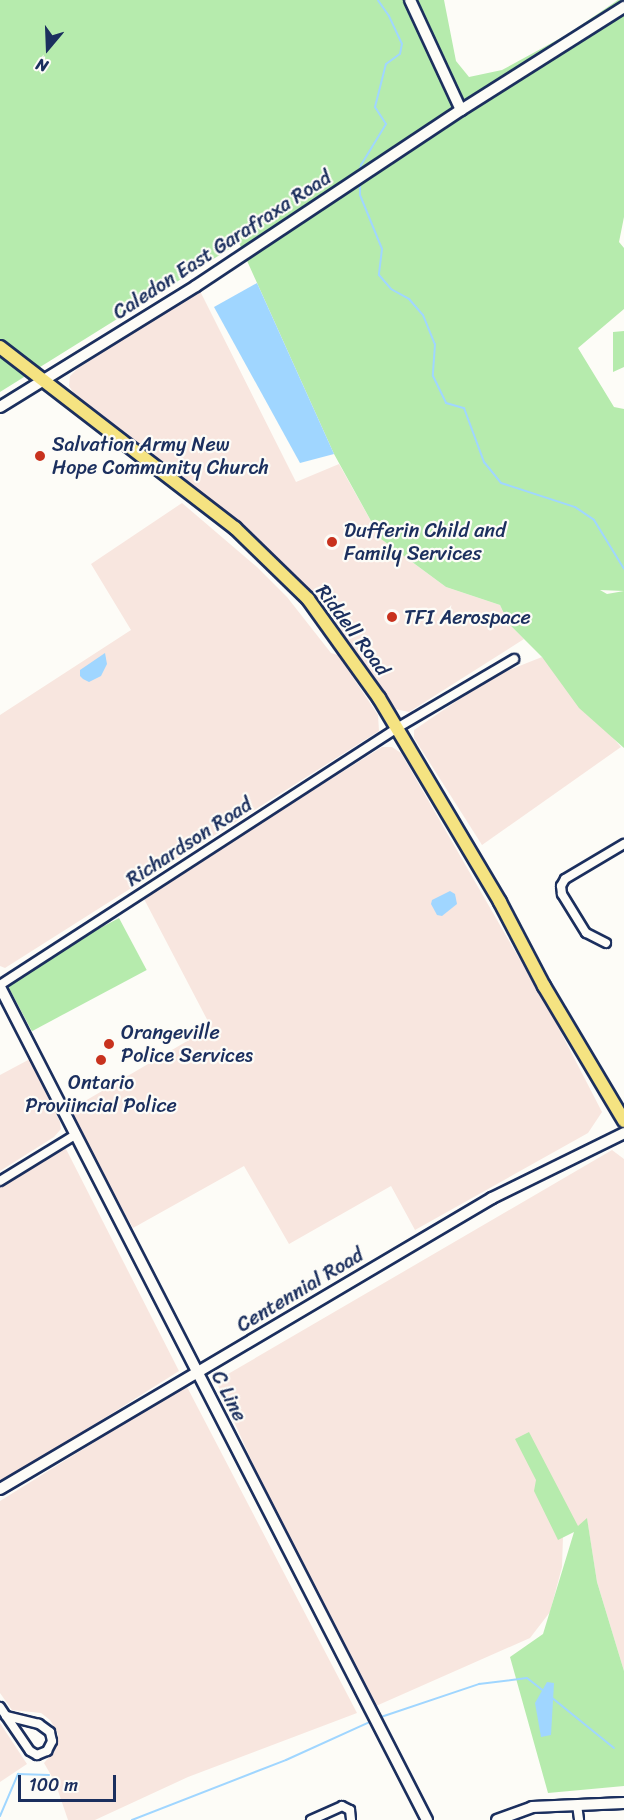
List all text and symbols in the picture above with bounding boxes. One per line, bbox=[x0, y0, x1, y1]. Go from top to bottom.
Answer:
north arrow bbox=[18, 18, 78, 78]
text: N bbox=[32, 50, 52, 81]
street label: Caledon East Garafraxa Road bbox=[108, 165, 336, 325]
place label: Salvation Army New Hope Community Church bbox=[52, 432, 269, 479]
marker: Salvation Army New Hope Community Church bbox=[33, 449, 47, 463]
place label: Dufferin Child and Family Services bbox=[344, 518, 506, 565]
marker: Dufferin Child and Family Services bbox=[325, 535, 339, 549]
street label: Riddell Road bbox=[311, 579, 395, 681]
place label: TFI Aerospace bbox=[404, 605, 531, 629]
marker: TFI Aerospace bbox=[385, 610, 399, 624]
street label: Richardson Road bbox=[122, 792, 256, 892]
place label: Orangeville Police Services bbox=[121, 1020, 254, 1067]
marker: Orangeville Police Services bbox=[102, 1037, 116, 1051]
marker: Ontario Proviincial Police bbox=[94, 1053, 108, 1067]
place label: Ontario Proviincial Police bbox=[25, 1070, 177, 1117]
street label: Centennial Road bbox=[232, 1243, 368, 1337]
street label: C Line bbox=[206, 1367, 252, 1425]
scale bar bbox=[21, 1763, 118, 1801]
text: 100 m bbox=[29, 1769, 78, 1801]

